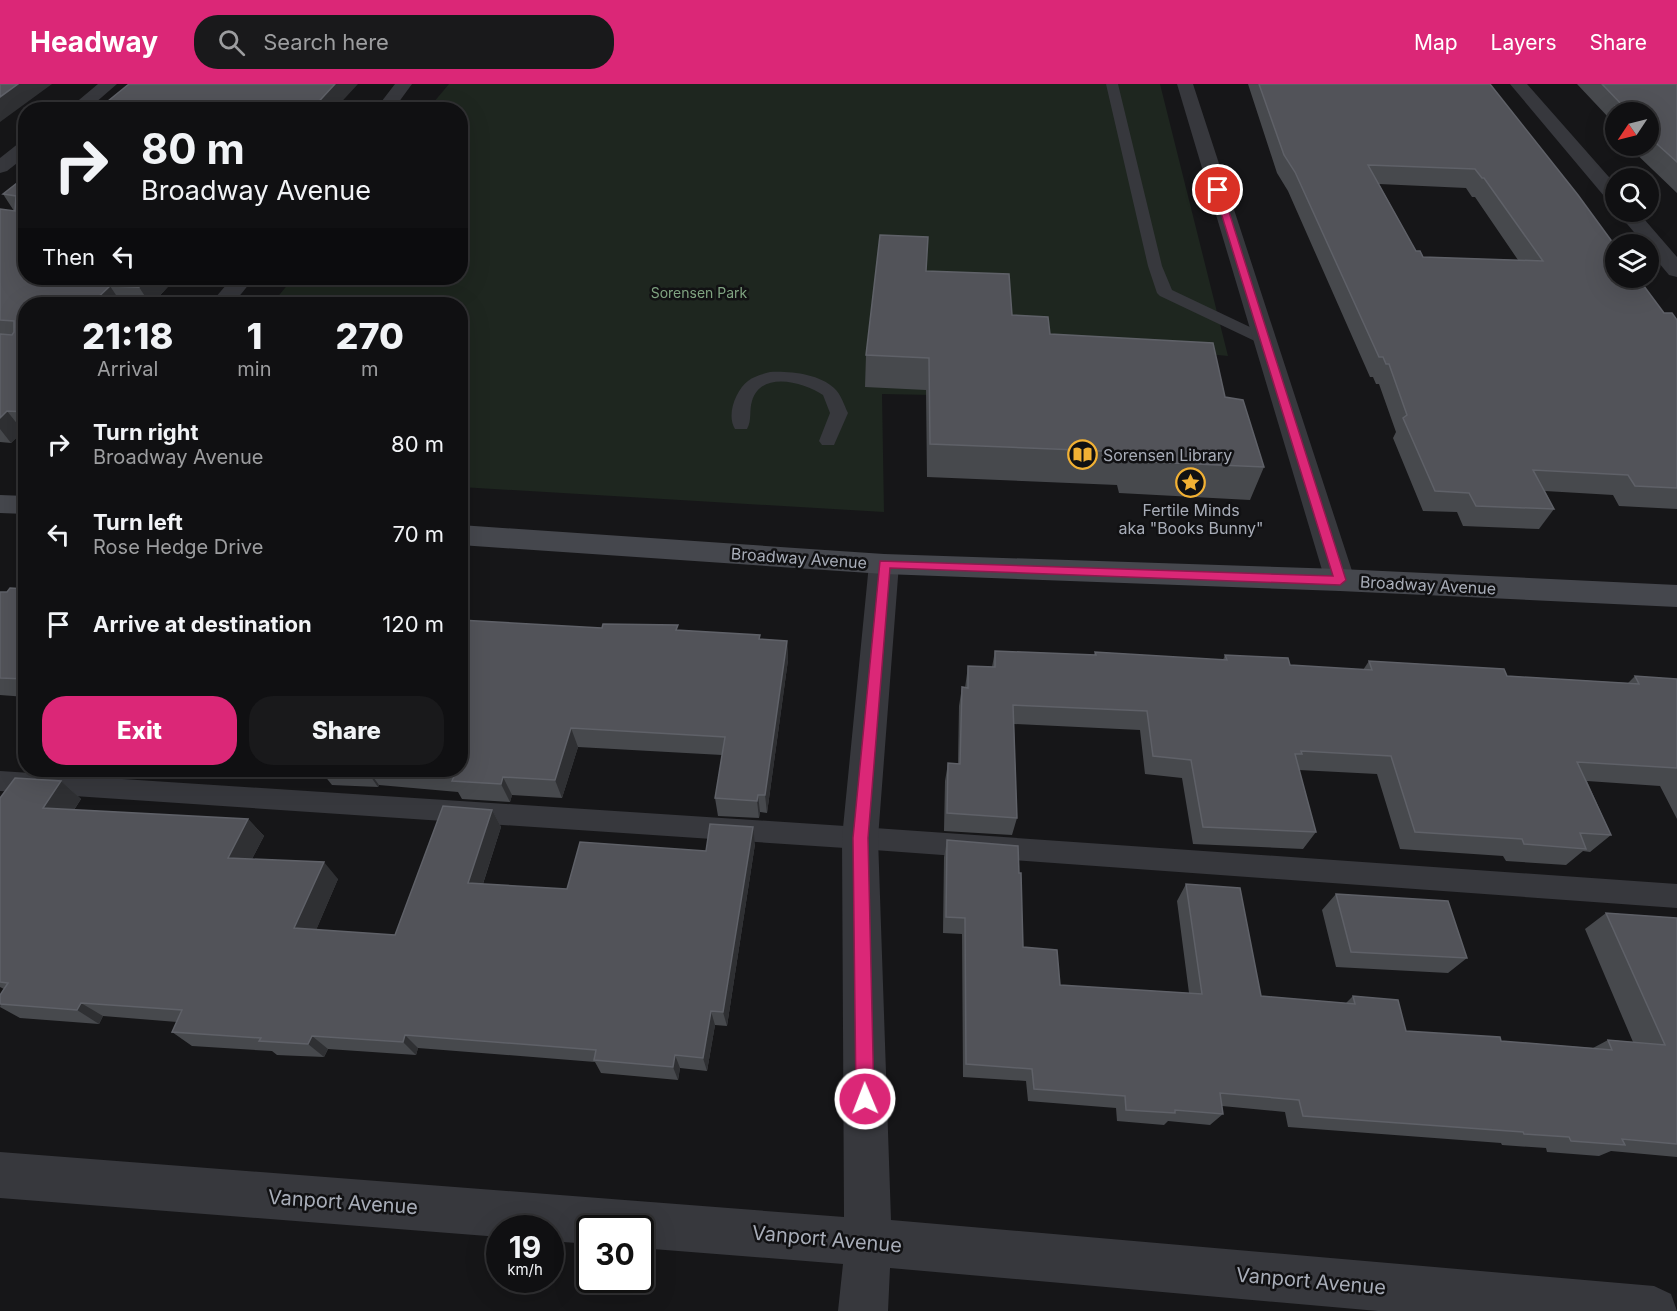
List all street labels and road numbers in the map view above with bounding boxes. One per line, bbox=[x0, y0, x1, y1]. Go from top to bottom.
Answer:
street label: Broadway Avenue bbox=[730, 543, 868, 573]
street label: Broadway Avenue bbox=[1359, 571, 1497, 599]
street label: Vanport Avenue bbox=[267, 1185, 419, 1219]
street label: Vanport Avenue bbox=[751, 1220, 903, 1258]
street label: Vanport Avenue bbox=[1235, 1262, 1387, 1300]

